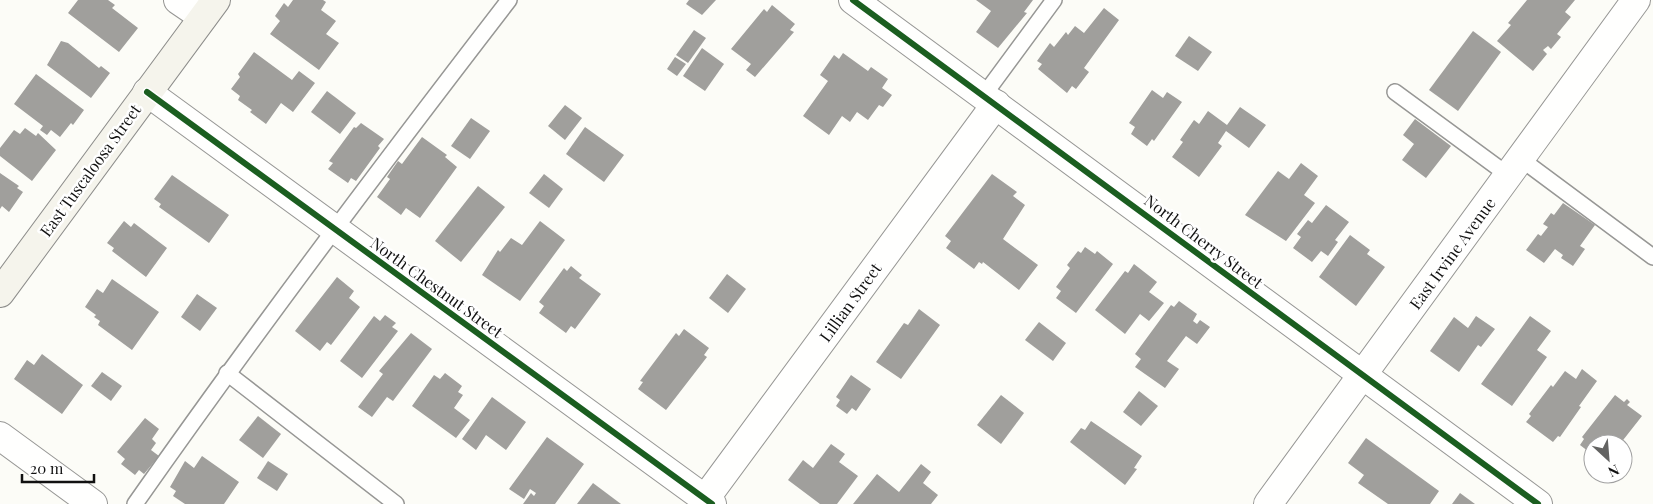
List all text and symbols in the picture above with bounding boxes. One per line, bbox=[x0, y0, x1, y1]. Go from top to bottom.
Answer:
street label: East Tuscaloosa Street bbox=[35, 99, 145, 240]
street label: North Cherry Street bbox=[1140, 189, 1268, 293]
street label: East Irvine Avenue bbox=[1404, 193, 1500, 313]
street label: North Chestnut Street bbox=[367, 232, 508, 342]
street label: Lillian Street bbox=[814, 258, 886, 346]
north arrow bbox=[1583, 434, 1633, 484]
scale bar bbox=[22, 452, 95, 484]
text: 20 m bbox=[30, 458, 64, 478]
text: N bbox=[1605, 460, 1623, 482]

